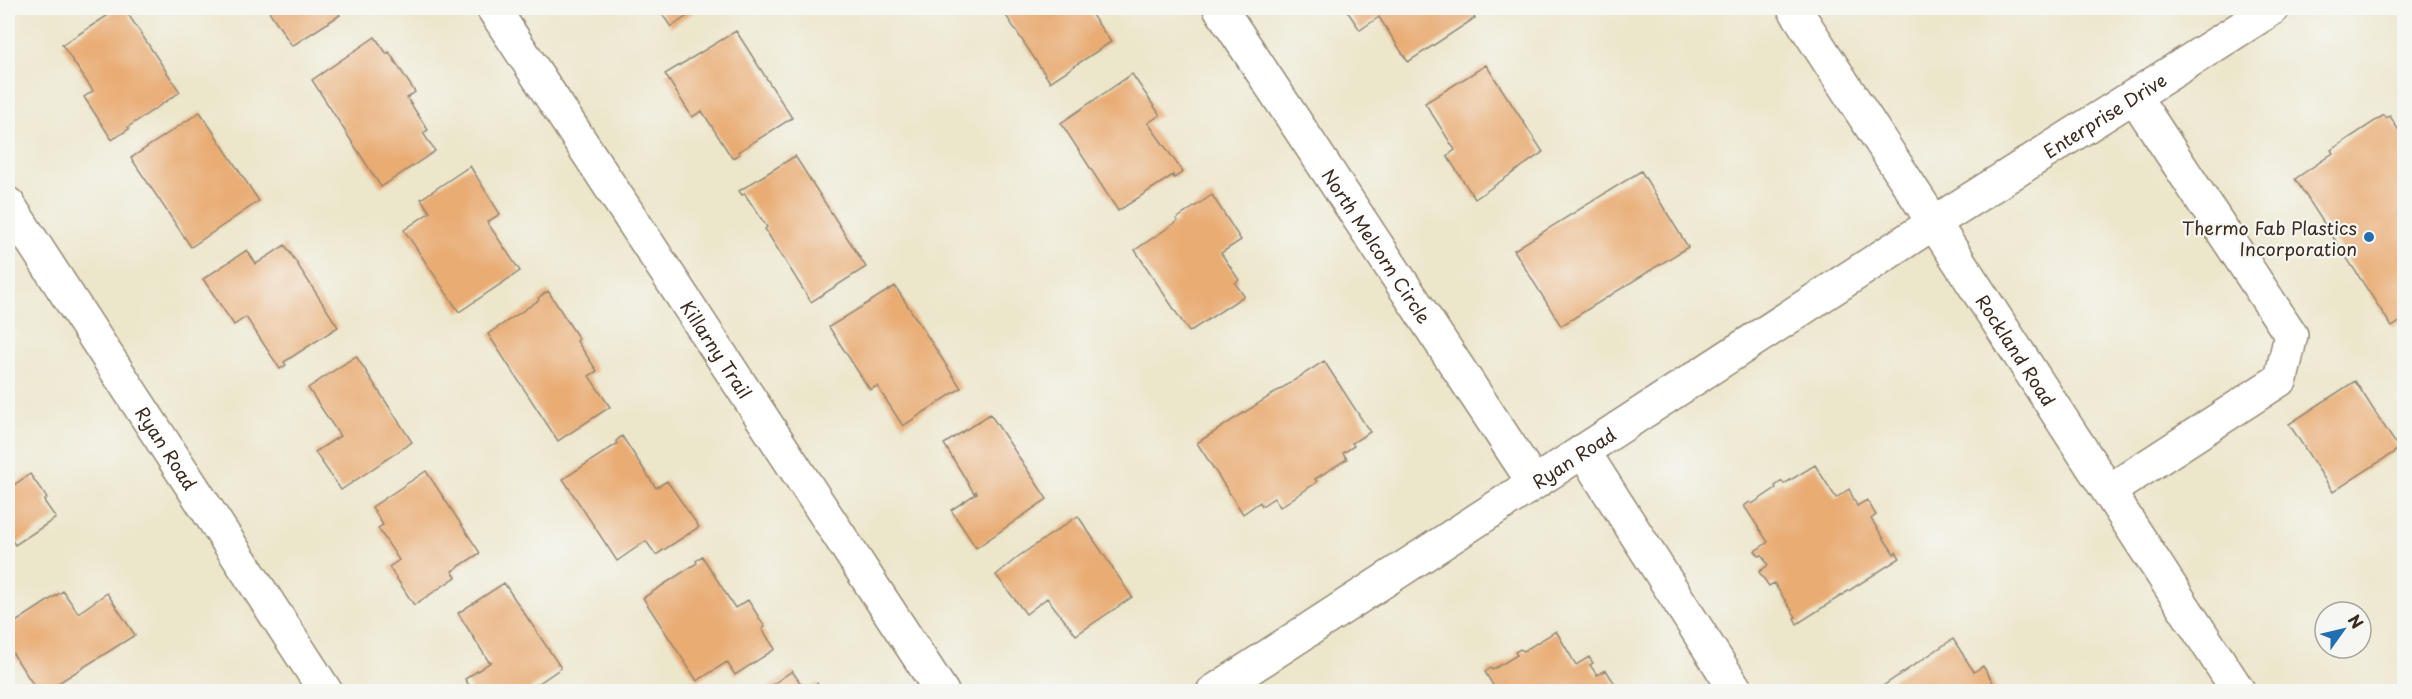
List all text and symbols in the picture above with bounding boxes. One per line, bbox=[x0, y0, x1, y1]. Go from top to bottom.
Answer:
street label: Enterprise Drive bbox=[2038, 66, 2171, 164]
street label: North Melcorn Circle bbox=[1316, 163, 1438, 329]
place label: Thermo Fab Plastics Incorporation bbox=[2182, 214, 2357, 262]
marker: Thermo Fab Plastics Incorporation bbox=[2362, 230, 2376, 244]
street label: Rockland Road bbox=[1970, 289, 2063, 411]
street label: Killarny Trail bbox=[675, 295, 759, 404]
street label: Ryan Road bbox=[130, 401, 204, 495]
street label: Ryan Road bbox=[1526, 420, 1621, 495]
north arrow bbox=[2313, 600, 2373, 660]
text: N bbox=[2343, 609, 2370, 633]

